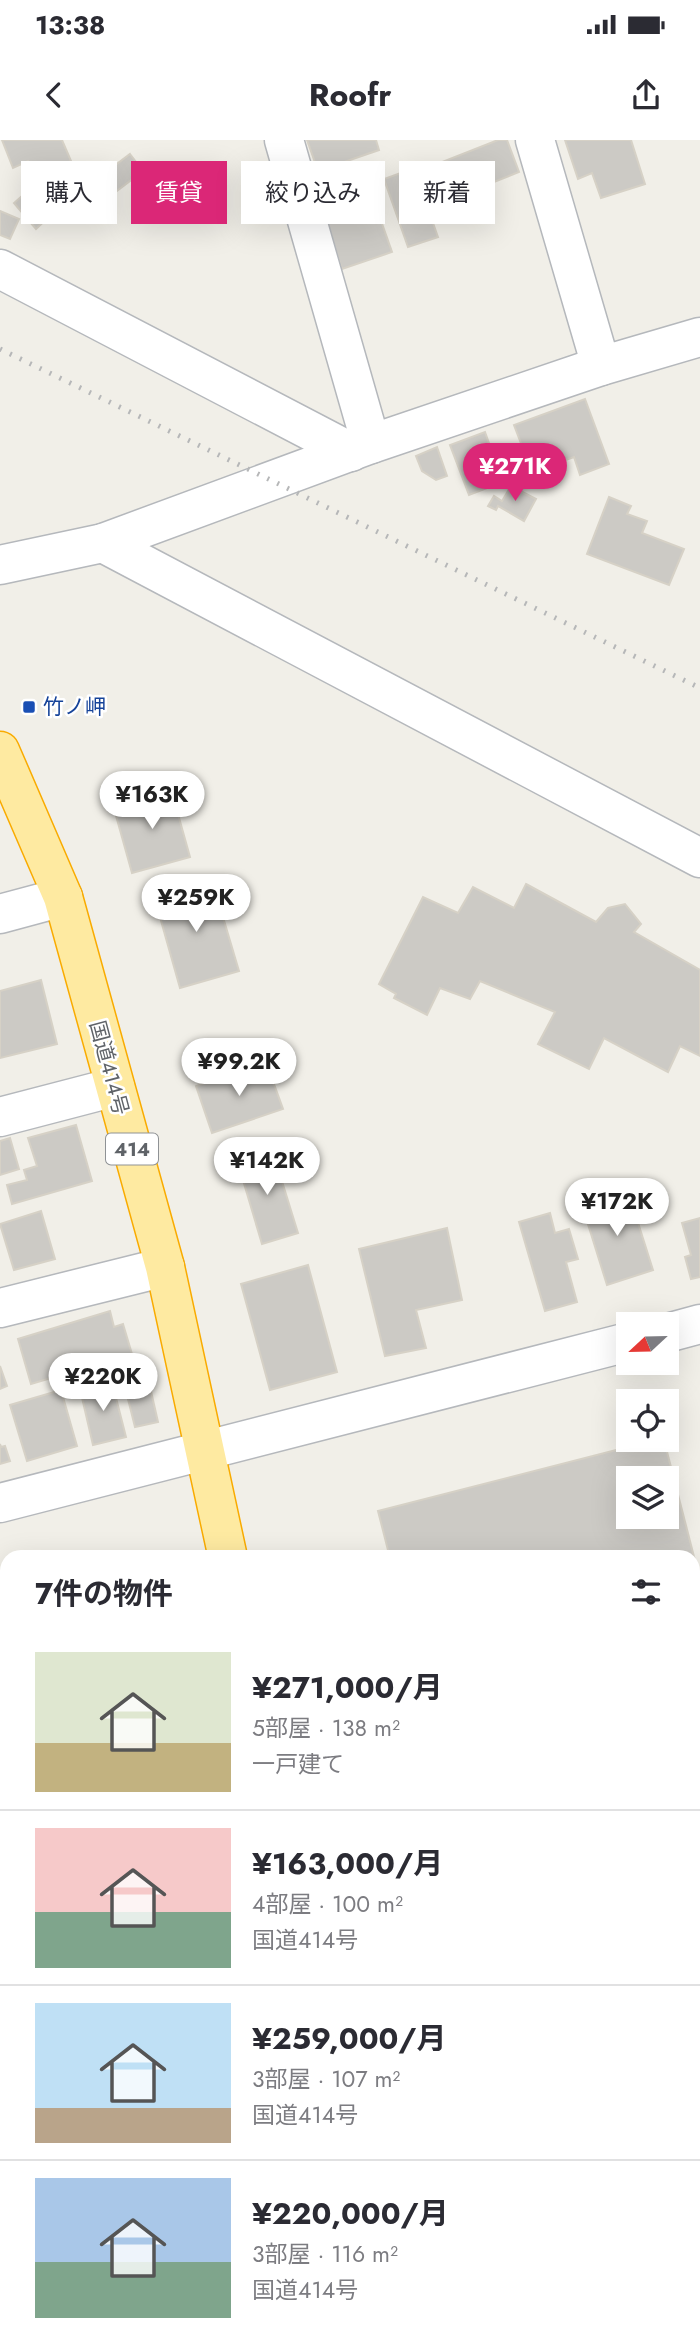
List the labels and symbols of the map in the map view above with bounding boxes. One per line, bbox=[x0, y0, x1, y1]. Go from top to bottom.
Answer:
pin: ¥271K bbox=[466, 444, 564, 503]
place label: 竹ノ岬 bbox=[43, 692, 106, 722]
marker: 竹ノ岬 bbox=[21, 699, 37, 715]
pin: ¥163K bbox=[103, 772, 201, 831]
pin: ¥259K bbox=[147, 874, 245, 934]
street label: 国道414号 bbox=[82, 1017, 136, 1119]
pin: ¥99.2K bbox=[182, 1038, 296, 1098]
road number: 414 bbox=[106, 1133, 158, 1164]
pin: ¥142K bbox=[218, 1138, 316, 1197]
pin: ¥172K bbox=[568, 1178, 666, 1238]
north arrow bbox=[616, 1312, 679, 1376]
pin: ¥220K bbox=[54, 1354, 152, 1413]

